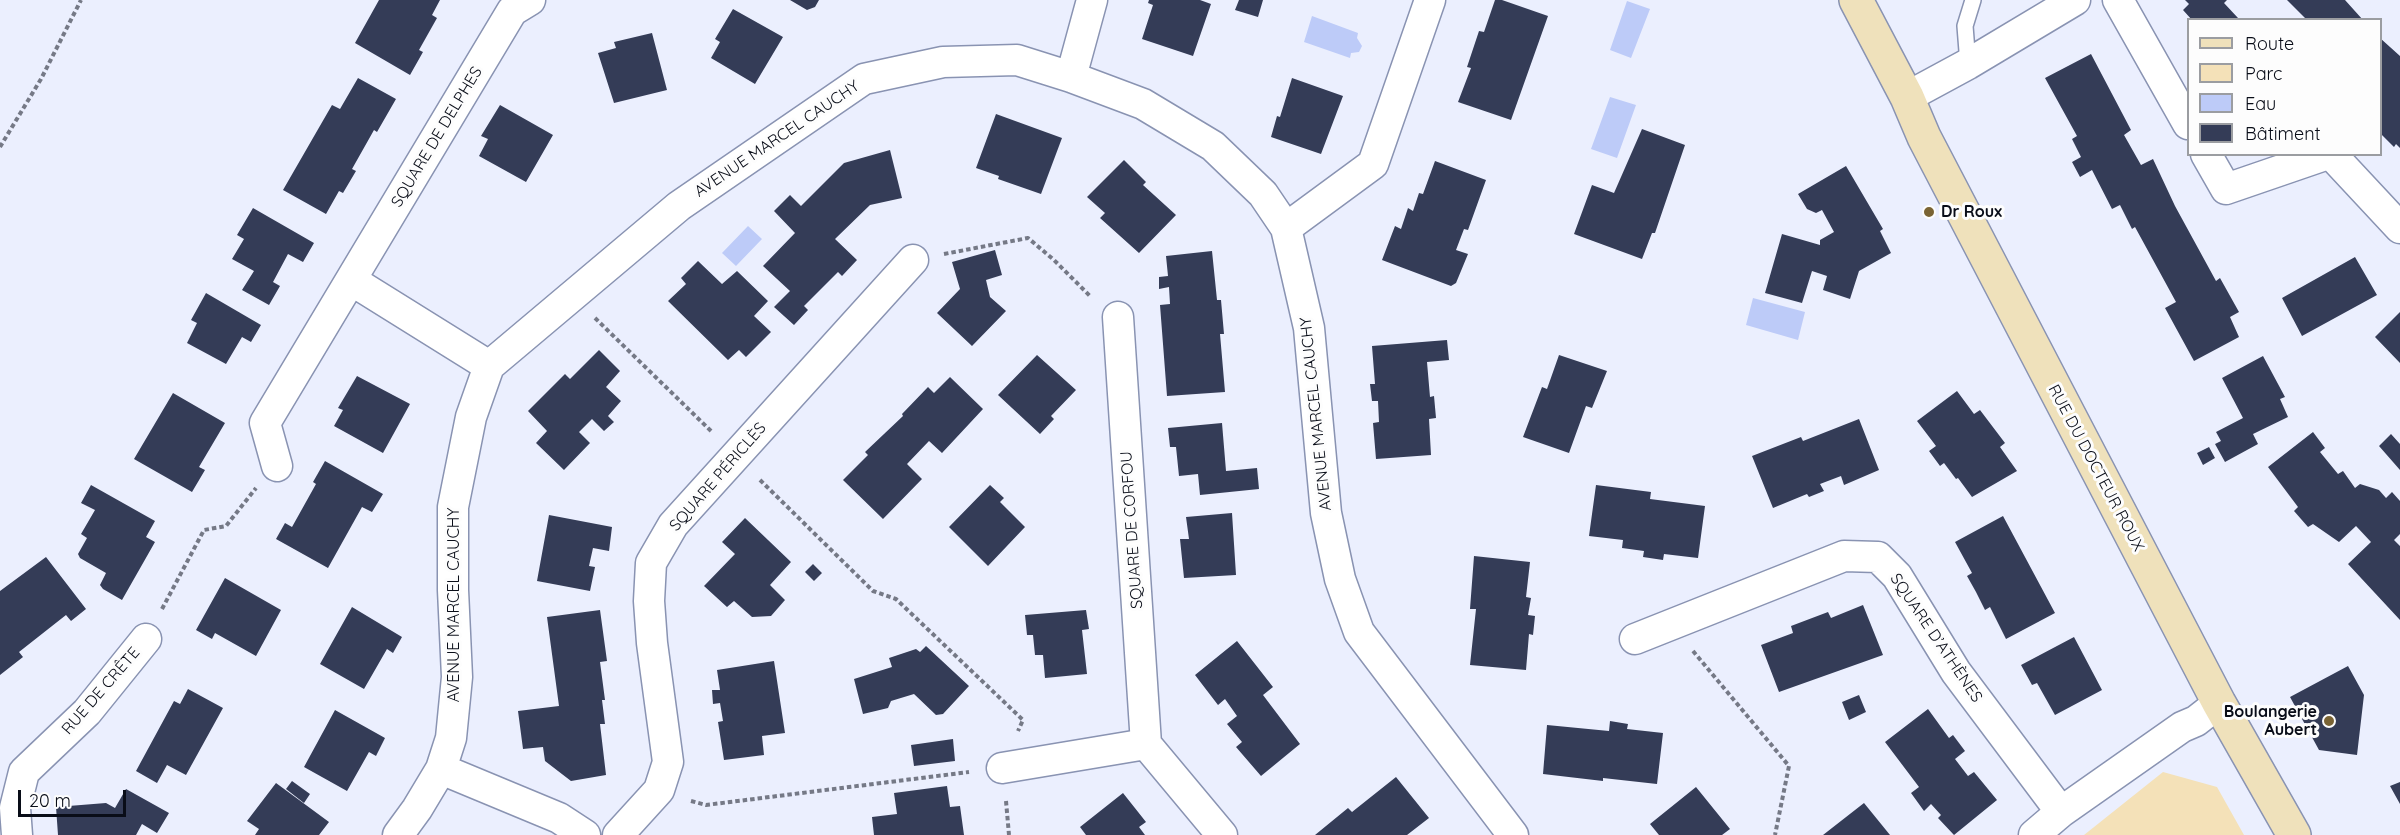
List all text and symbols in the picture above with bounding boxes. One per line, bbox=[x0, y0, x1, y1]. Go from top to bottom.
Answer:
legend bbox=[2187, 18, 2382, 156]
text: Route bbox=[2245, 32, 2294, 55]
text: Parc bbox=[2245, 62, 2282, 85]
street label: SQUARE DE DELPHES bbox=[387, 63, 487, 211]
street label: AVENUE MARCEL CAUCHY bbox=[691, 77, 863, 201]
text: Eau bbox=[2245, 92, 2276, 115]
text: Bâtiment bbox=[2245, 122, 2321, 145]
place label: Dr Roux bbox=[1941, 202, 2002, 222]
marker: Dr Roux bbox=[1922, 205, 1936, 219]
street label: AVENUE MARCEL CAUCHY bbox=[1296, 316, 1336, 512]
street label: RUE DU DOCTEUR ROUX bbox=[2044, 381, 2148, 555]
street label: SQUARE PÉRICLÈS bbox=[666, 419, 770, 535]
street label: SQUARE DE CORFOU bbox=[1117, 450, 1147, 610]
street label: AVENUE MARCEL CAUCHY bbox=[444, 508, 464, 702]
street label: SQUARE D’ATHÈNES bbox=[1886, 570, 1986, 706]
street label: RUE DE CRÊTE bbox=[58, 643, 144, 739]
place label: Boulangerie Aubert bbox=[2224, 702, 2317, 740]
marker: Boulangerie Aubert bbox=[2322, 714, 2336, 728]
scale bar bbox=[21, 778, 129, 816]
text: 20 m bbox=[29, 789, 71, 812]

